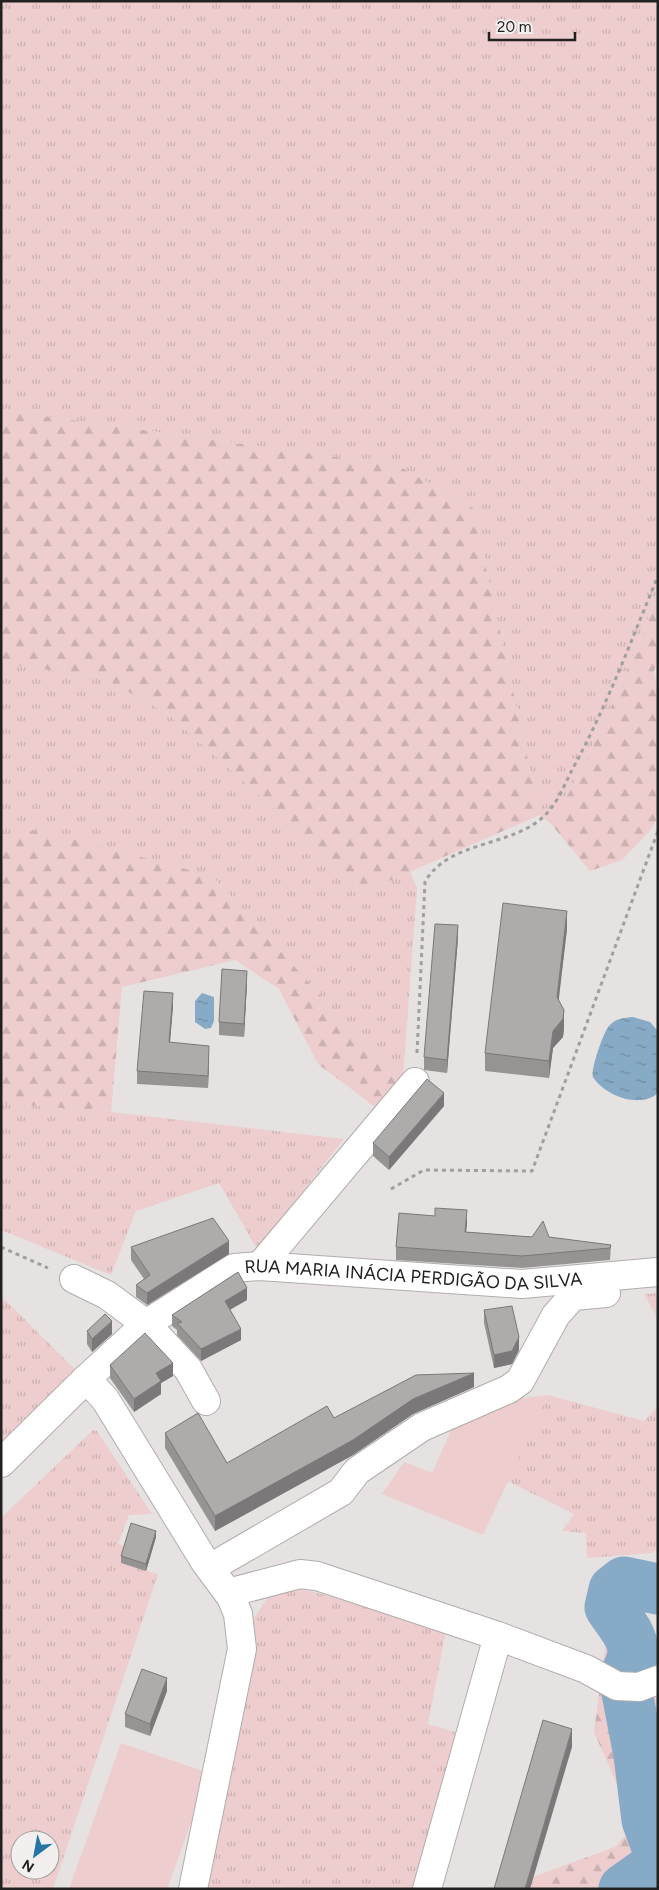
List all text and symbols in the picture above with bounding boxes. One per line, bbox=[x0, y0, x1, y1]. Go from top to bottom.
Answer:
scale bar bbox=[489, 10, 575, 42]
text: 20 m bbox=[497, 18, 531, 36]
street label: RUA MARIA INÁCIA PERDIGÃO DA SILVA bbox=[244, 1255, 583, 1295]
north arrow bbox=[10, 1830, 60, 1880]
text: N bbox=[19, 1856, 37, 1876]

